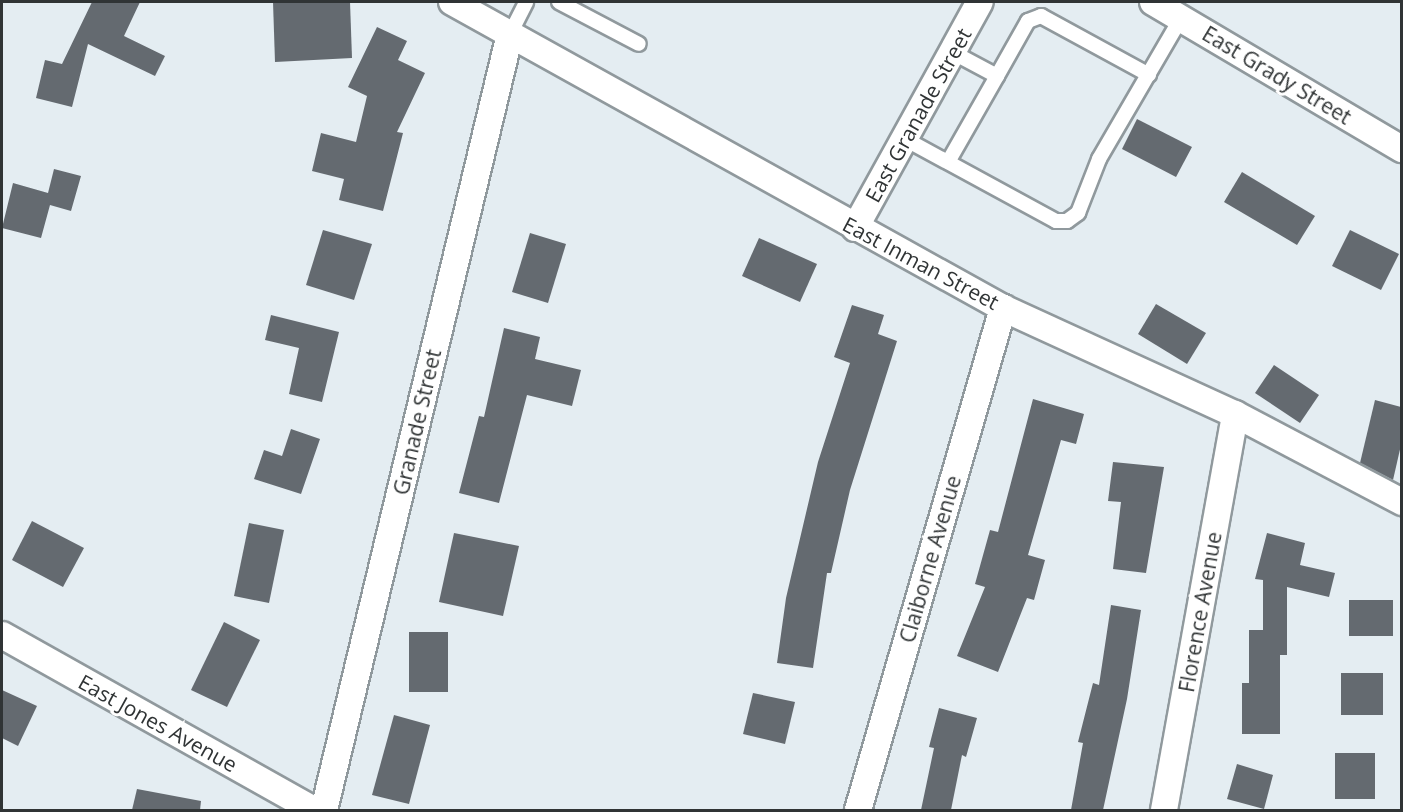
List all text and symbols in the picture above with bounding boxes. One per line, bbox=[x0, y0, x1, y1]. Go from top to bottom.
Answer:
street label: East Grady Street bbox=[1198, 21, 1356, 129]
street label: East Granade Street bbox=[860, 24, 976, 206]
street label: East Inman Street bbox=[839, 211, 1003, 315]
street label: Granade Street bbox=[388, 347, 446, 497]
street label: Claiborne Avenue bbox=[894, 472, 966, 646]
street label: Florence Avenue bbox=[1173, 530, 1227, 694]
street label: East Jones Avenue bbox=[74, 669, 242, 777]

